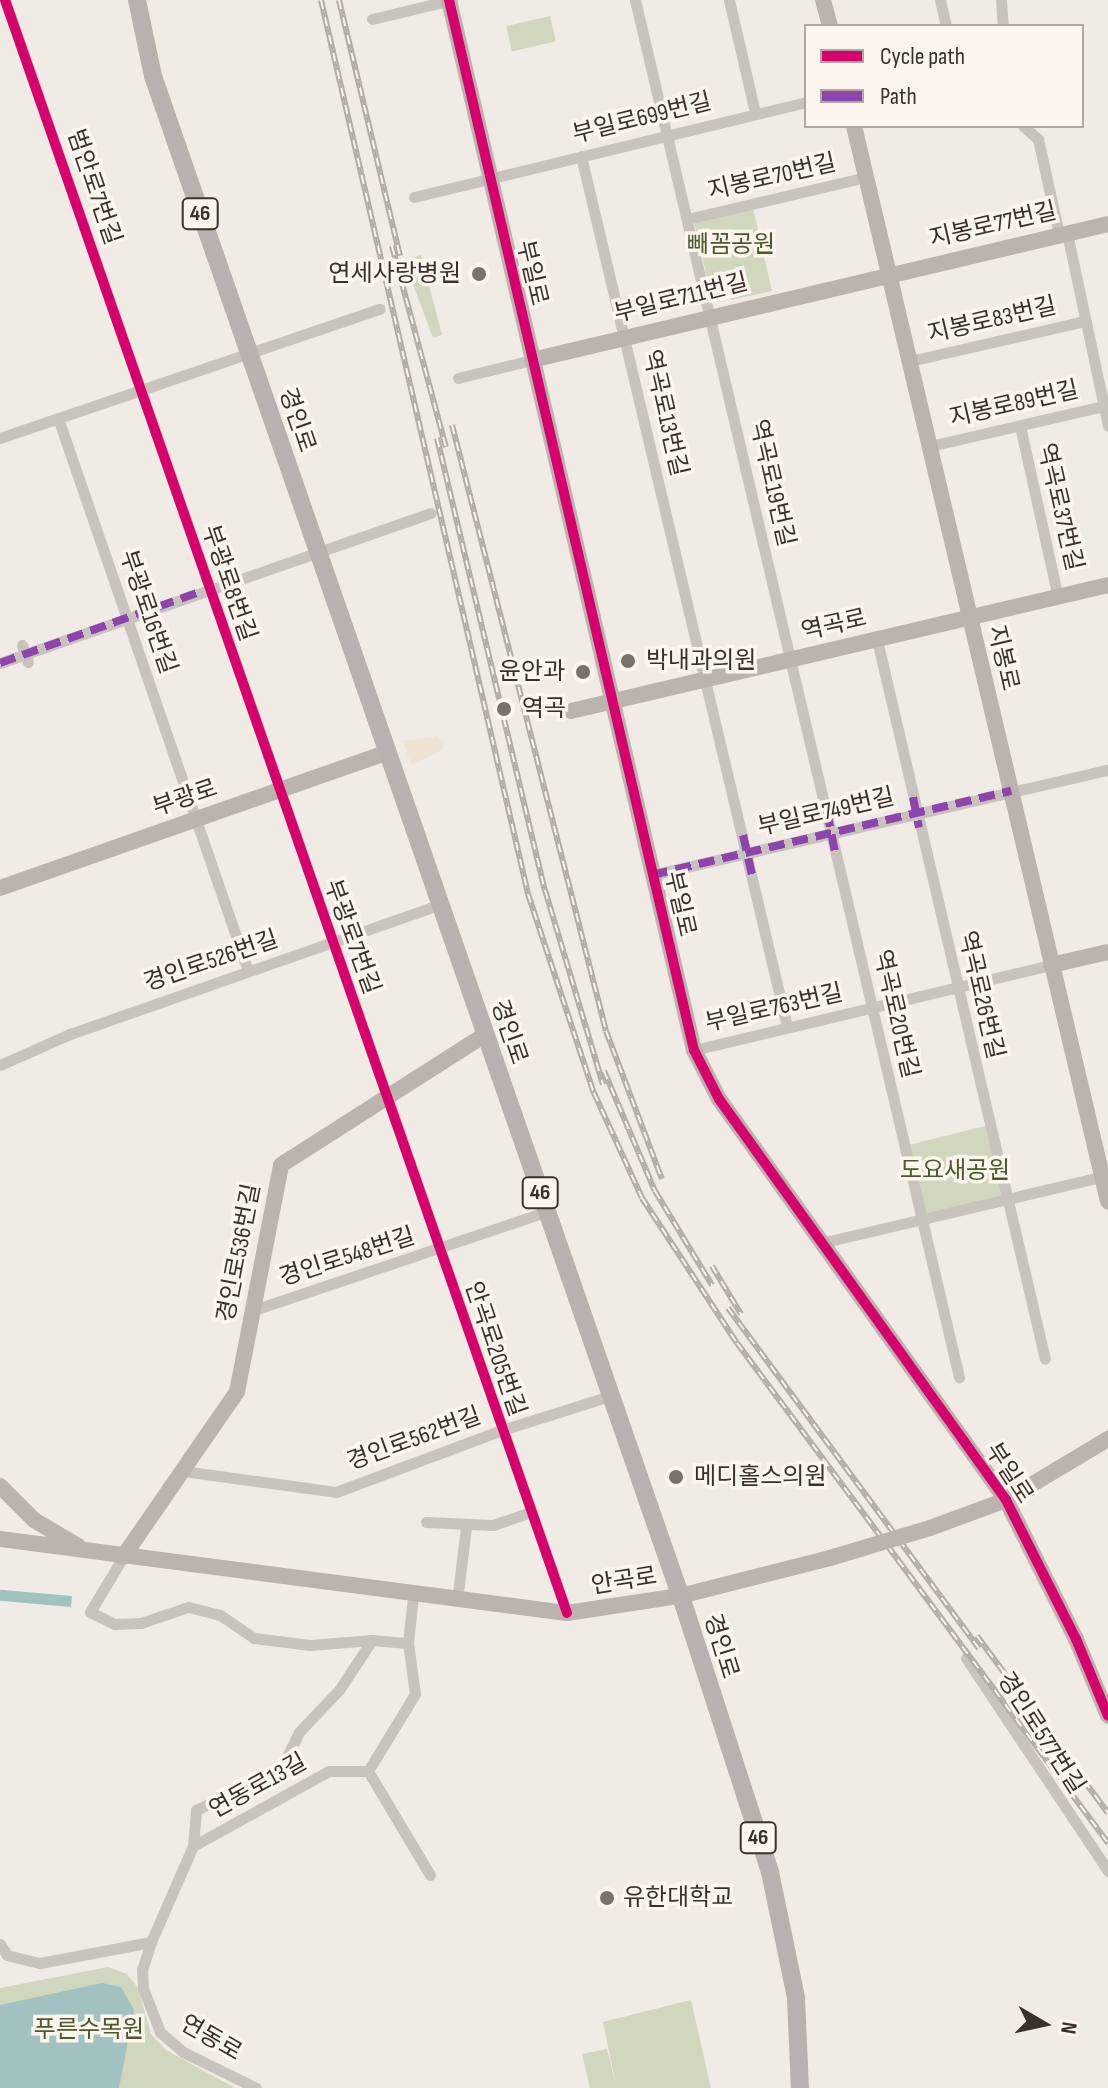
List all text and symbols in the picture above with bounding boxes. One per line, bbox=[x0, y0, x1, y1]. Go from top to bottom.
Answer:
legend bbox=[804, 24, 1084, 128]
text: Cycle path bbox=[880, 42, 965, 71]
text: Path bbox=[880, 82, 917, 111]
street label: 부일로699번길 bbox=[570, 87, 714, 149]
street label: 범안로7번길 bbox=[61, 126, 127, 248]
street label: 지봉로70번길 bbox=[705, 148, 839, 206]
road number: 46 bbox=[180, 196, 220, 232]
street label: 지봉로77번길 bbox=[927, 196, 1059, 254]
park label: 빼꼼공원 bbox=[687, 231, 775, 259]
street label: 부일로 bbox=[511, 237, 553, 309]
place label: 연세사랑병원 bbox=[329, 260, 461, 288]
marker: 연세사랑병원 bbox=[468, 263, 490, 285]
street label: 부일로711번길 bbox=[611, 267, 751, 329]
street label: 지봉로83번길 bbox=[925, 291, 1059, 349]
street label: 역곡로13번길 bbox=[636, 347, 694, 479]
street label: 지봉로89번길 bbox=[947, 375, 1081, 433]
street label: 경인로 bbox=[273, 384, 321, 456]
street label: 역곡로19번길 bbox=[743, 417, 801, 549]
street label: 역곡로37번길 bbox=[1031, 440, 1089, 574]
street label: 부광로8번길 bbox=[196, 521, 262, 645]
street label: 부광로16번길 bbox=[113, 546, 183, 678]
street label: 역곡로 bbox=[798, 604, 870, 646]
street label: 지봉로 bbox=[982, 622, 1024, 694]
place label: 박내과의원 bbox=[646, 647, 756, 675]
marker: 박내과의원 bbox=[617, 650, 639, 672]
place label: 윤안과 bbox=[499, 658, 565, 686]
marker: 윤안과 bbox=[572, 661, 594, 683]
place label: 역곡 bbox=[522, 695, 566, 723]
marker: 역곡 bbox=[493, 698, 515, 720]
street label: 부광로 bbox=[149, 774, 221, 822]
street label: 부일로749번길 bbox=[755, 782, 897, 842]
street label: 부일로 bbox=[659, 868, 701, 940]
street label: 부광로7번길 bbox=[318, 876, 386, 998]
street label: 경인로526번길 bbox=[140, 925, 282, 997]
street label: 역곡로26번길 bbox=[952, 928, 1010, 1062]
street label: 역곡로20번길 bbox=[867, 947, 925, 1081]
street label: 부일로763번길 bbox=[702, 978, 846, 1038]
street label: 경인로 bbox=[485, 996, 533, 1068]
park label: 도요새공원 bbox=[900, 1157, 1010, 1185]
road number: 46 bbox=[520, 1175, 560, 1211]
street label: 경인로536번길 bbox=[211, 1181, 267, 1325]
street label: 경인로548번길 bbox=[276, 1222, 418, 1292]
street label: 안곡로205번길 bbox=[458, 1278, 532, 1420]
street label: 경인로562번길 bbox=[343, 1401, 485, 1477]
street label: 부일로 bbox=[979, 1437, 1039, 1509]
place label: 메디홀스의원 bbox=[694, 1463, 826, 1491]
marker: 메디홀스의원 bbox=[665, 1466, 687, 1488]
street label: 안곡로 bbox=[589, 1562, 659, 1600]
street label: 경인로 bbox=[698, 1610, 744, 1682]
street label: 경인로577번길 bbox=[991, 1667, 1091, 1799]
street label: 연동로13길 bbox=[204, 1748, 312, 1824]
road number: 46 bbox=[738, 1820, 778, 1856]
place label: 유한대학교 bbox=[623, 1884, 733, 1912]
marker: 유한대학교 bbox=[598, 1889, 616, 1907]
north arrow bbox=[1004, 1984, 1084, 2064]
street label: 연동로 bbox=[175, 2009, 247, 2067]
park label: 푸른수목원 bbox=[34, 2016, 144, 2044]
text: N bbox=[1054, 2020, 1082, 2036]

